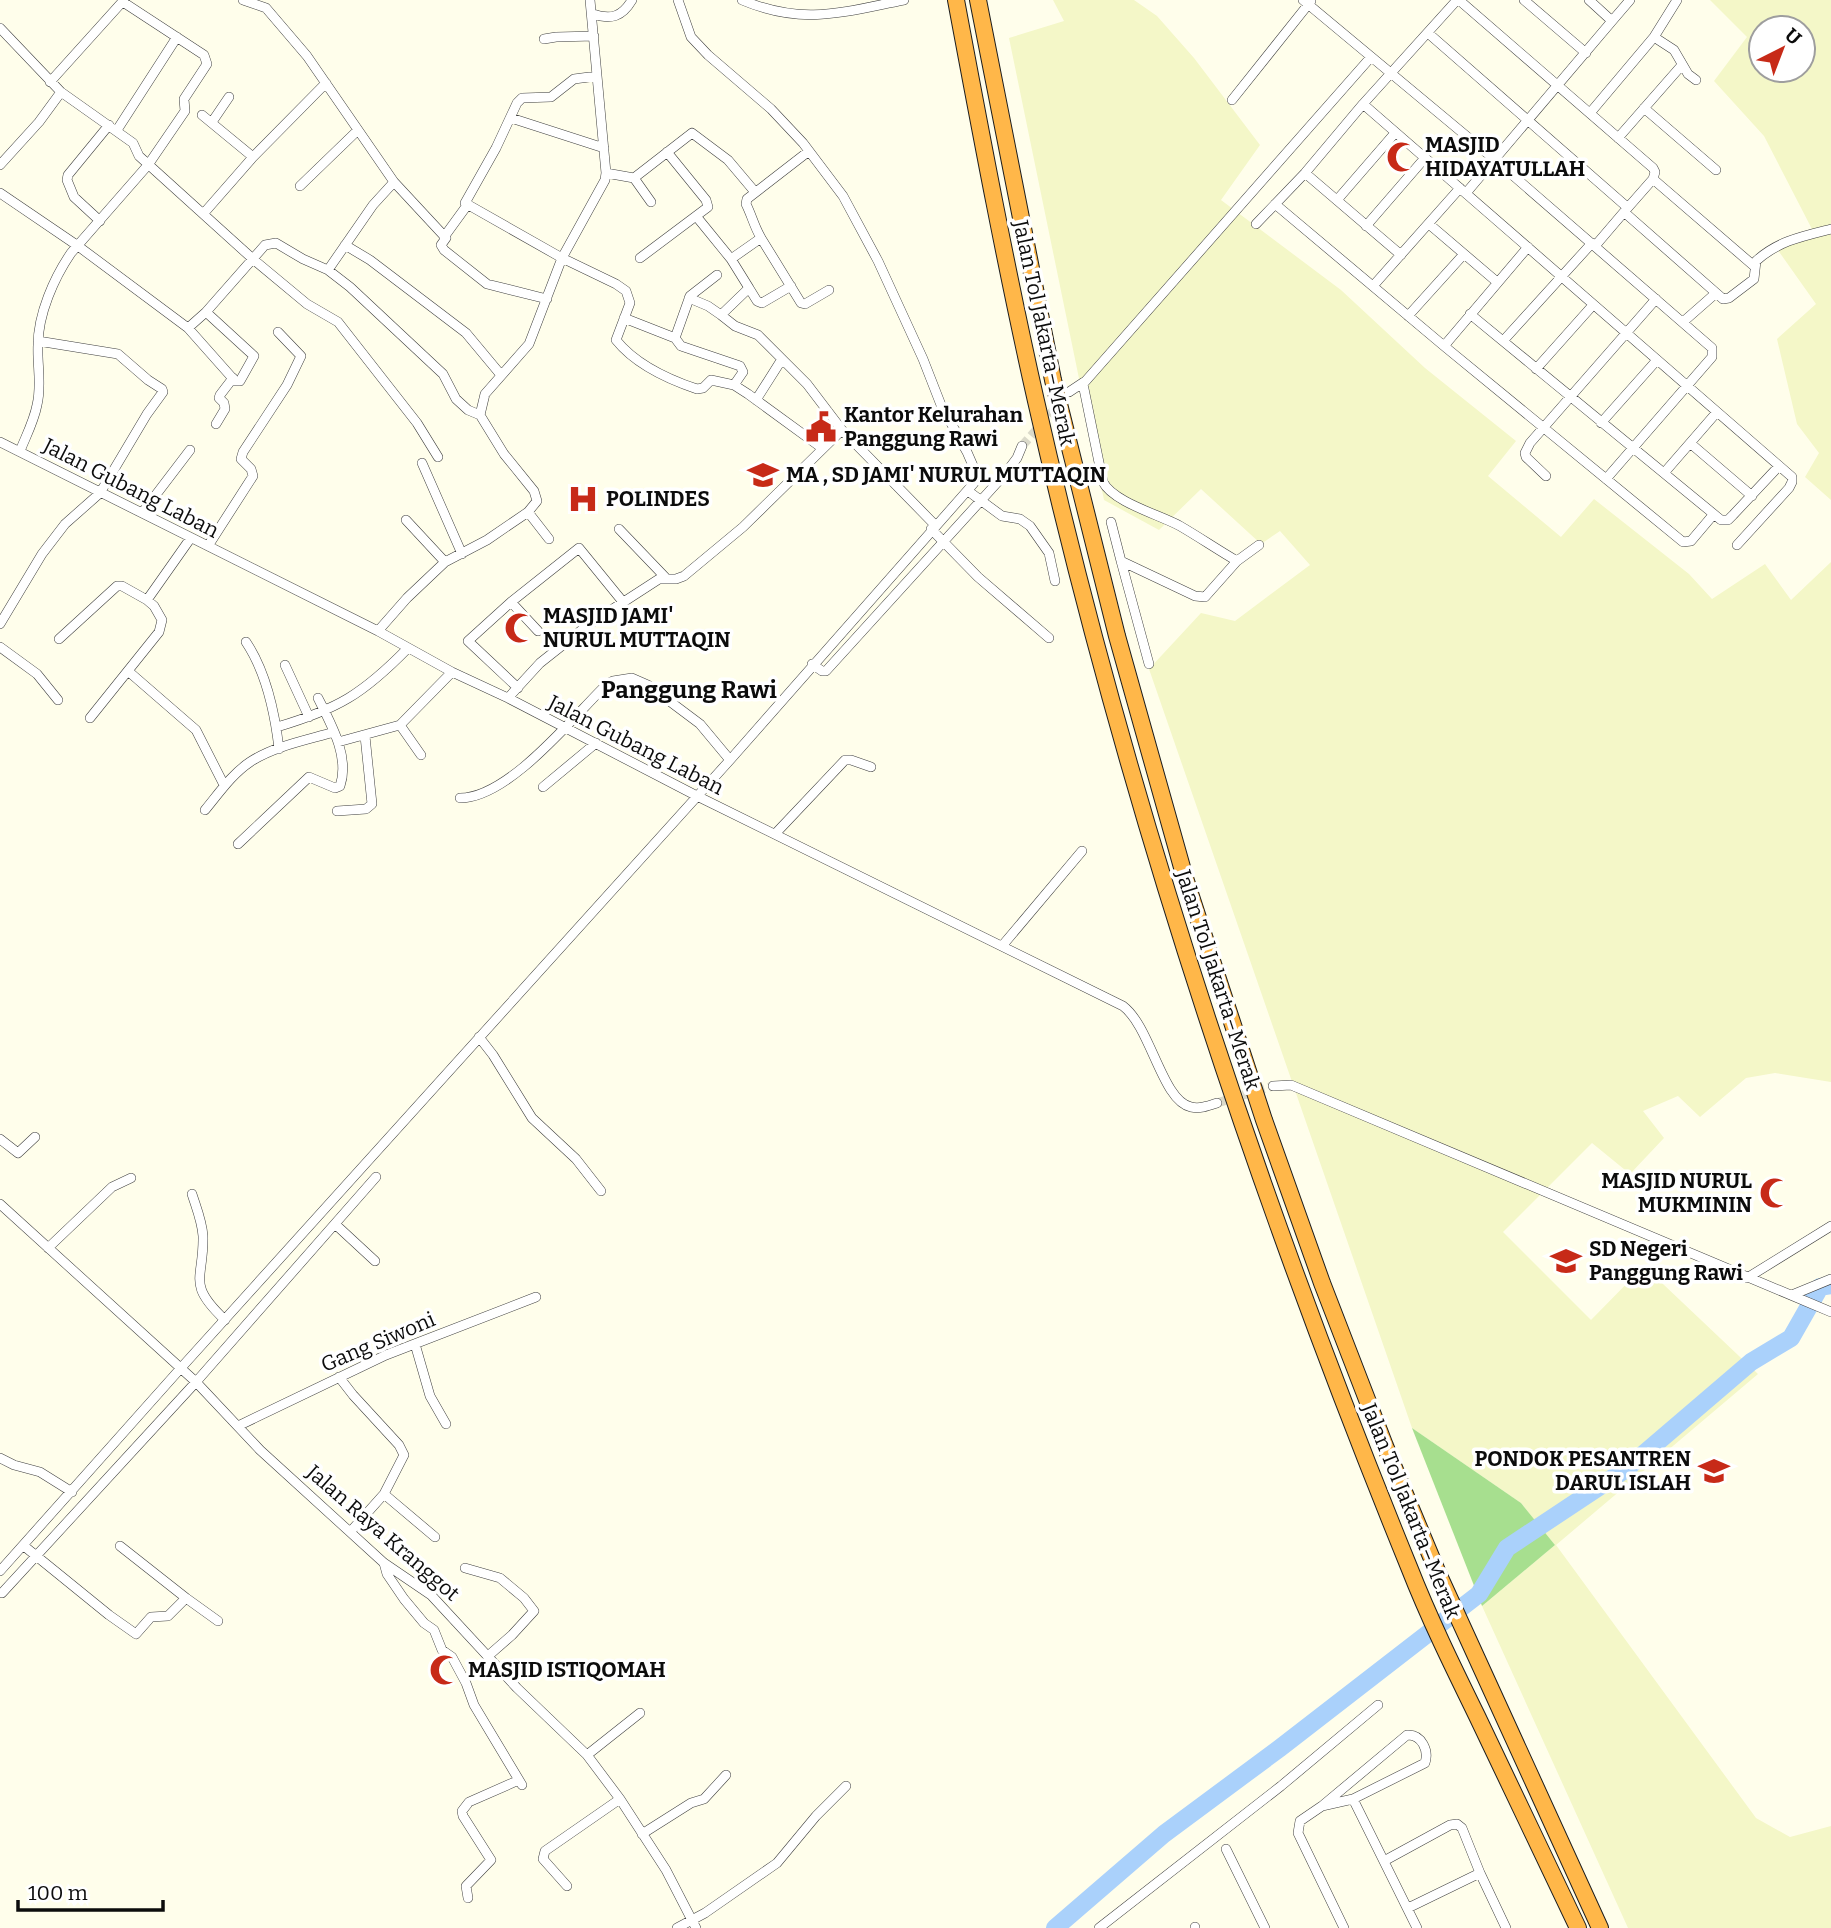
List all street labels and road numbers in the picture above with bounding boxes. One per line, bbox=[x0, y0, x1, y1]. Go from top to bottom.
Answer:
street label: Jalan Tol Jakarta–Merak bbox=[1007, 217, 1081, 448]
street label: Jalan Gubang Laban bbox=[38, 432, 223, 544]
street label: Jalan Gubang Laban bbox=[543, 689, 728, 801]
street label: Jalan Tol Jakarta–Merak bbox=[1170, 866, 1266, 1094]
street label: Gang Siwoni bbox=[317, 1306, 439, 1378]
street label: Jalan Tol Jakarta–Merak bbox=[1355, 1399, 1466, 1623]
street label: Jalan Raya Kranggot bbox=[300, 1459, 465, 1607]

